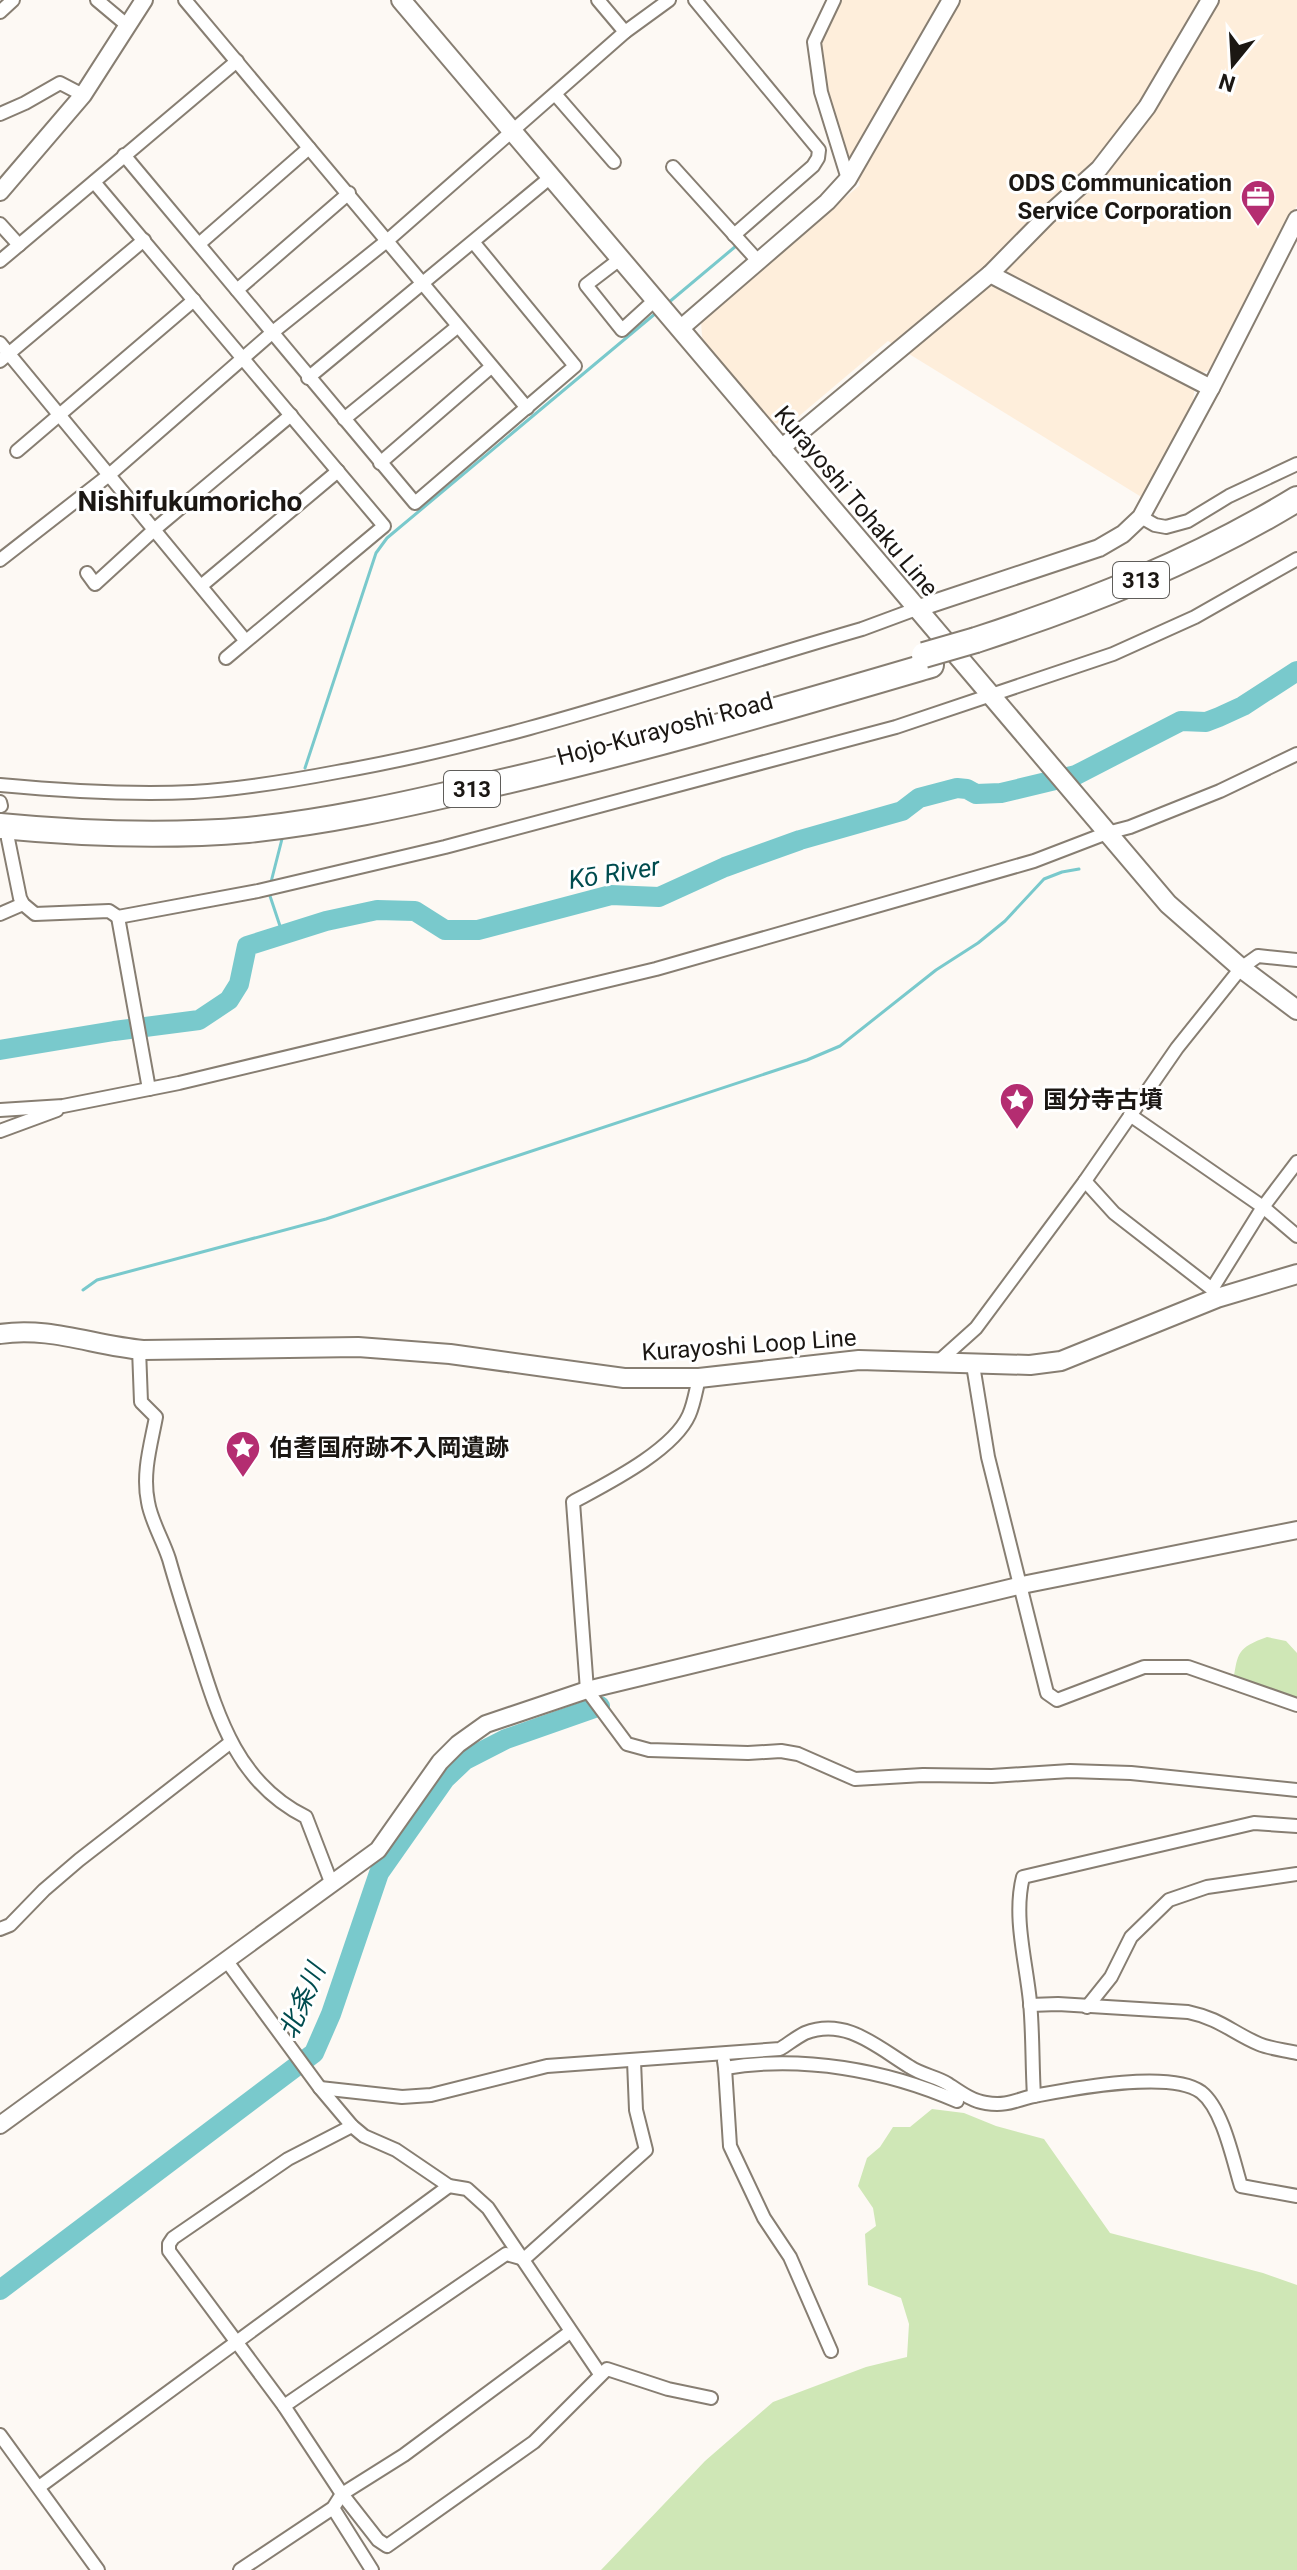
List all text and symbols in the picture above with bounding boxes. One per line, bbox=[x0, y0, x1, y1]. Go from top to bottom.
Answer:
north arrow bbox=[1193, 24, 1273, 104]
text: N bbox=[1216, 68, 1238, 97]
place label: ODS Communication Service Corporation bbox=[1008, 169, 1232, 225]
office icon: ODS Communication Service Corporation bbox=[1239, 178, 1277, 228]
street label: Kurayoshi Tohaku Line bbox=[768, 400, 944, 602]
district label: Nishifukumoricho bbox=[78, 485, 302, 518]
road number: 313 bbox=[1113, 562, 1169, 598]
street label: Hojo-Kurayoshi Road bbox=[554, 687, 776, 771]
road number: 313 bbox=[444, 771, 500, 807]
water label: Kō River bbox=[566, 851, 663, 895]
place icon: 国分寺古墳 bbox=[998, 1081, 1036, 1131]
place label: 国分寺古墳 bbox=[1043, 1086, 1163, 1114]
street label: Kurayoshi Loop Line bbox=[641, 1324, 857, 1366]
place icon: 伯耆国府跡不入岡遺跡 bbox=[224, 1429, 262, 1479]
place label: 伯耆国府跡不入岡遺跡 bbox=[269, 1434, 509, 1462]
water label: 北条川 bbox=[273, 1956, 332, 2043]

